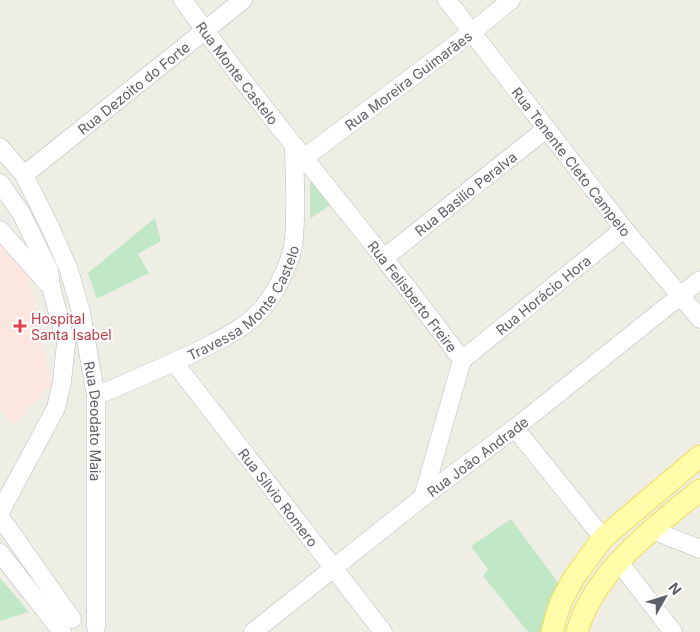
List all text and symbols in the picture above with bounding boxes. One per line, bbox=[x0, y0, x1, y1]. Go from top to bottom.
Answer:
street label: Rua Monte Castelo bbox=[193, 18, 282, 128]
street label: Rua Moreira Guimarães bbox=[341, 27, 475, 133]
street label: Rua Dezoito do Forte bbox=[74, 38, 193, 137]
street label: Rua Tenente Cleto Campelo bbox=[509, 83, 635, 240]
street label: Rua Basilio Peralva bbox=[411, 148, 520, 239]
street label: Rua Felisberto Freire bbox=[365, 237, 461, 355]
street label: Travessa Monte Castelo bbox=[184, 244, 302, 363]
street label: Rua Horácio Hora bbox=[492, 251, 594, 338]
place label: Hospital Santa Isabel bbox=[31, 310, 112, 343]
marker: Hospital Santa Isabel bbox=[13, 319, 27, 333]
street label: Rua Deodato Maia bbox=[81, 360, 105, 481]
street label: Rua João Andrade bbox=[423, 413, 531, 500]
street label: Rua Sílvio Romero bbox=[235, 445, 322, 550]
north arrow bbox=[640, 572, 690, 622]
text: N bbox=[666, 579, 685, 598]

